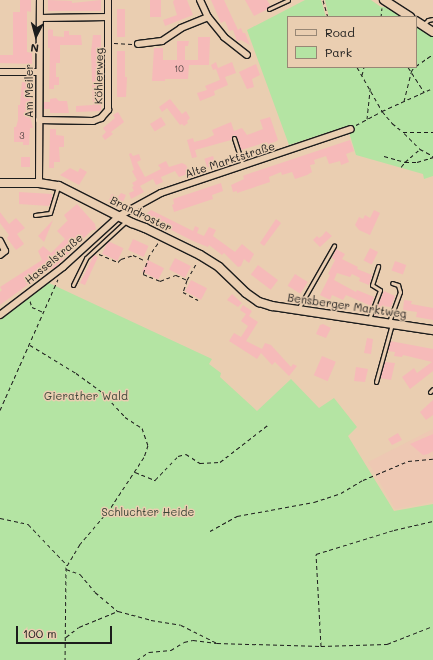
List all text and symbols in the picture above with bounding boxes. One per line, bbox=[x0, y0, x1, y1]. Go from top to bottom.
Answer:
north arrow bbox=[16, 16, 56, 56]
legend bbox=[287, 16, 417, 68]
text: Road bbox=[325, 24, 355, 40]
text: N bbox=[30, 41, 40, 56]
text: Park bbox=[325, 44, 352, 60]
street label: Köhlerweg bbox=[92, 48, 106, 104]
street label: Am Meiler bbox=[22, 64, 36, 118]
house number: 10 bbox=[174, 64, 184, 74]
house number: 3 bbox=[19, 131, 25, 141]
street label: Alte Marktstraße bbox=[183, 139, 277, 181]
street label: Brandroster bbox=[108, 193, 174, 235]
street label: Hasselstraße bbox=[22, 231, 86, 287]
street label: Bensberger Marktweg bbox=[287, 291, 407, 321]
park label: Gierather Wald bbox=[44, 389, 128, 403]
park label: Schluchter Heide bbox=[102, 505, 194, 519]
scale bar bbox=[18, 618, 114, 644]
text: 100 m bbox=[23, 625, 57, 641]

